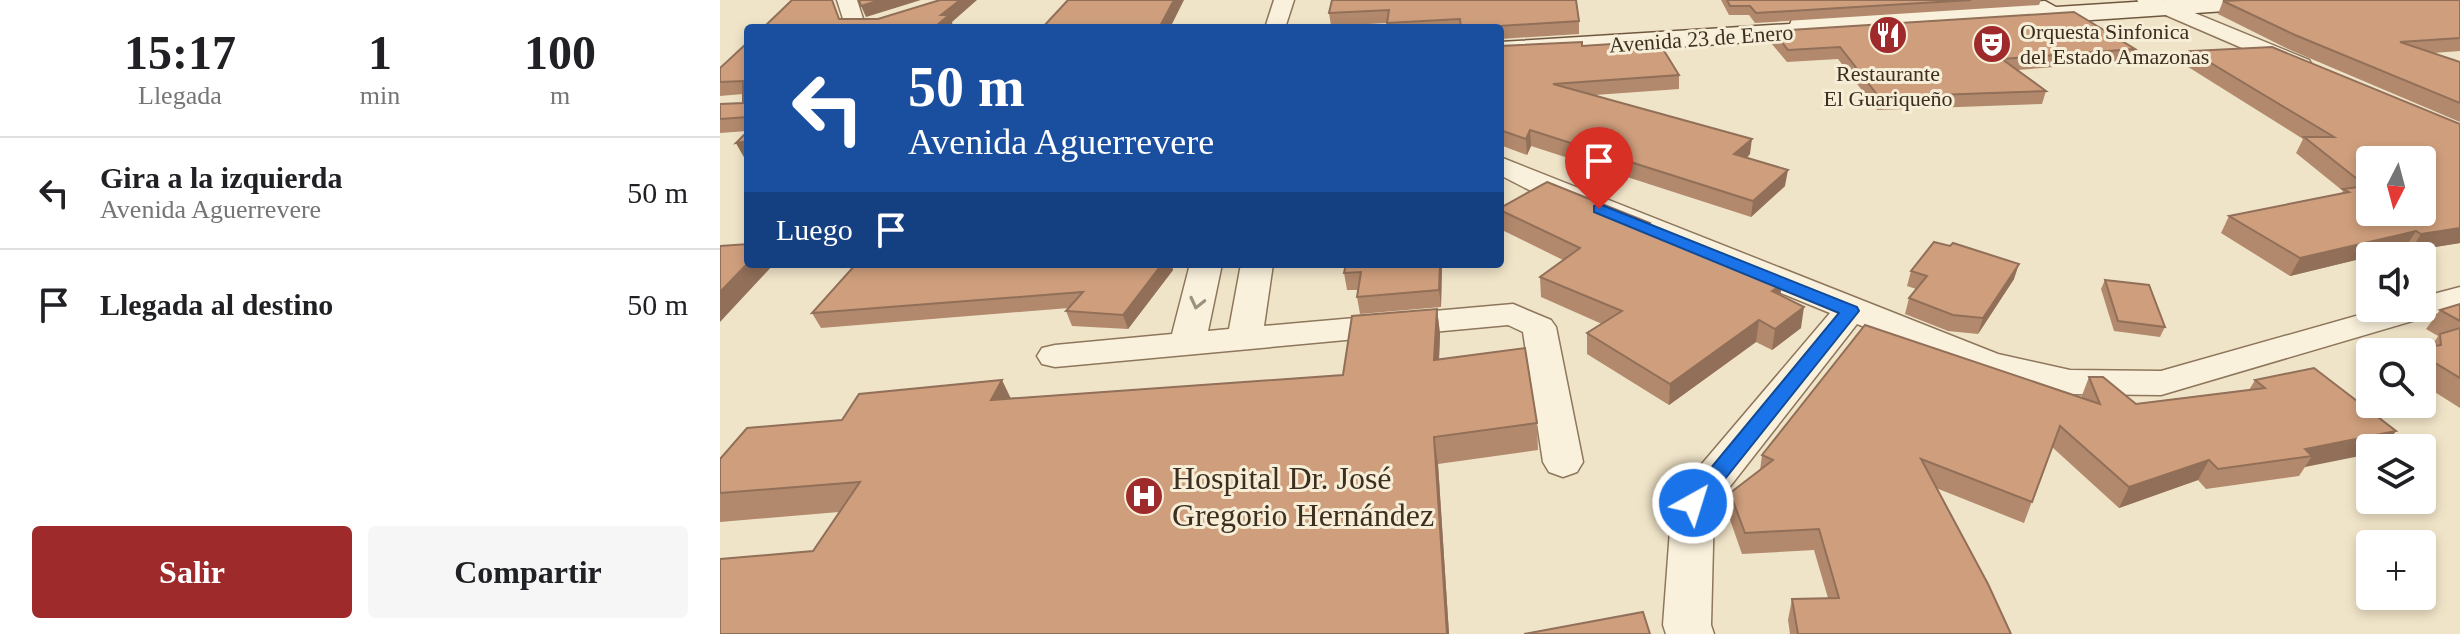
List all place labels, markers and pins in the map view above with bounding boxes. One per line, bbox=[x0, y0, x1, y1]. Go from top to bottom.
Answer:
restaurant icon: Restaurante El Guariqueño bbox=[1867, 14, 1909, 56]
place label: Orquesta Sinfonica del Estado Amazonas bbox=[2020, 19, 2209, 69]
theatre icon: Orquesta Sinfonica del Estado Amazonas bbox=[1971, 23, 2013, 65]
place label: Restaurante El Guariqueño bbox=[1824, 61, 1952, 111]
pin bbox=[1565, 127, 1633, 209]
place label: Hospital Dr. José Gregorio Hernández bbox=[1172, 460, 1434, 533]
hospital icon: Hospital Dr. José Gregorio Hernández bbox=[1123, 475, 1165, 517]

